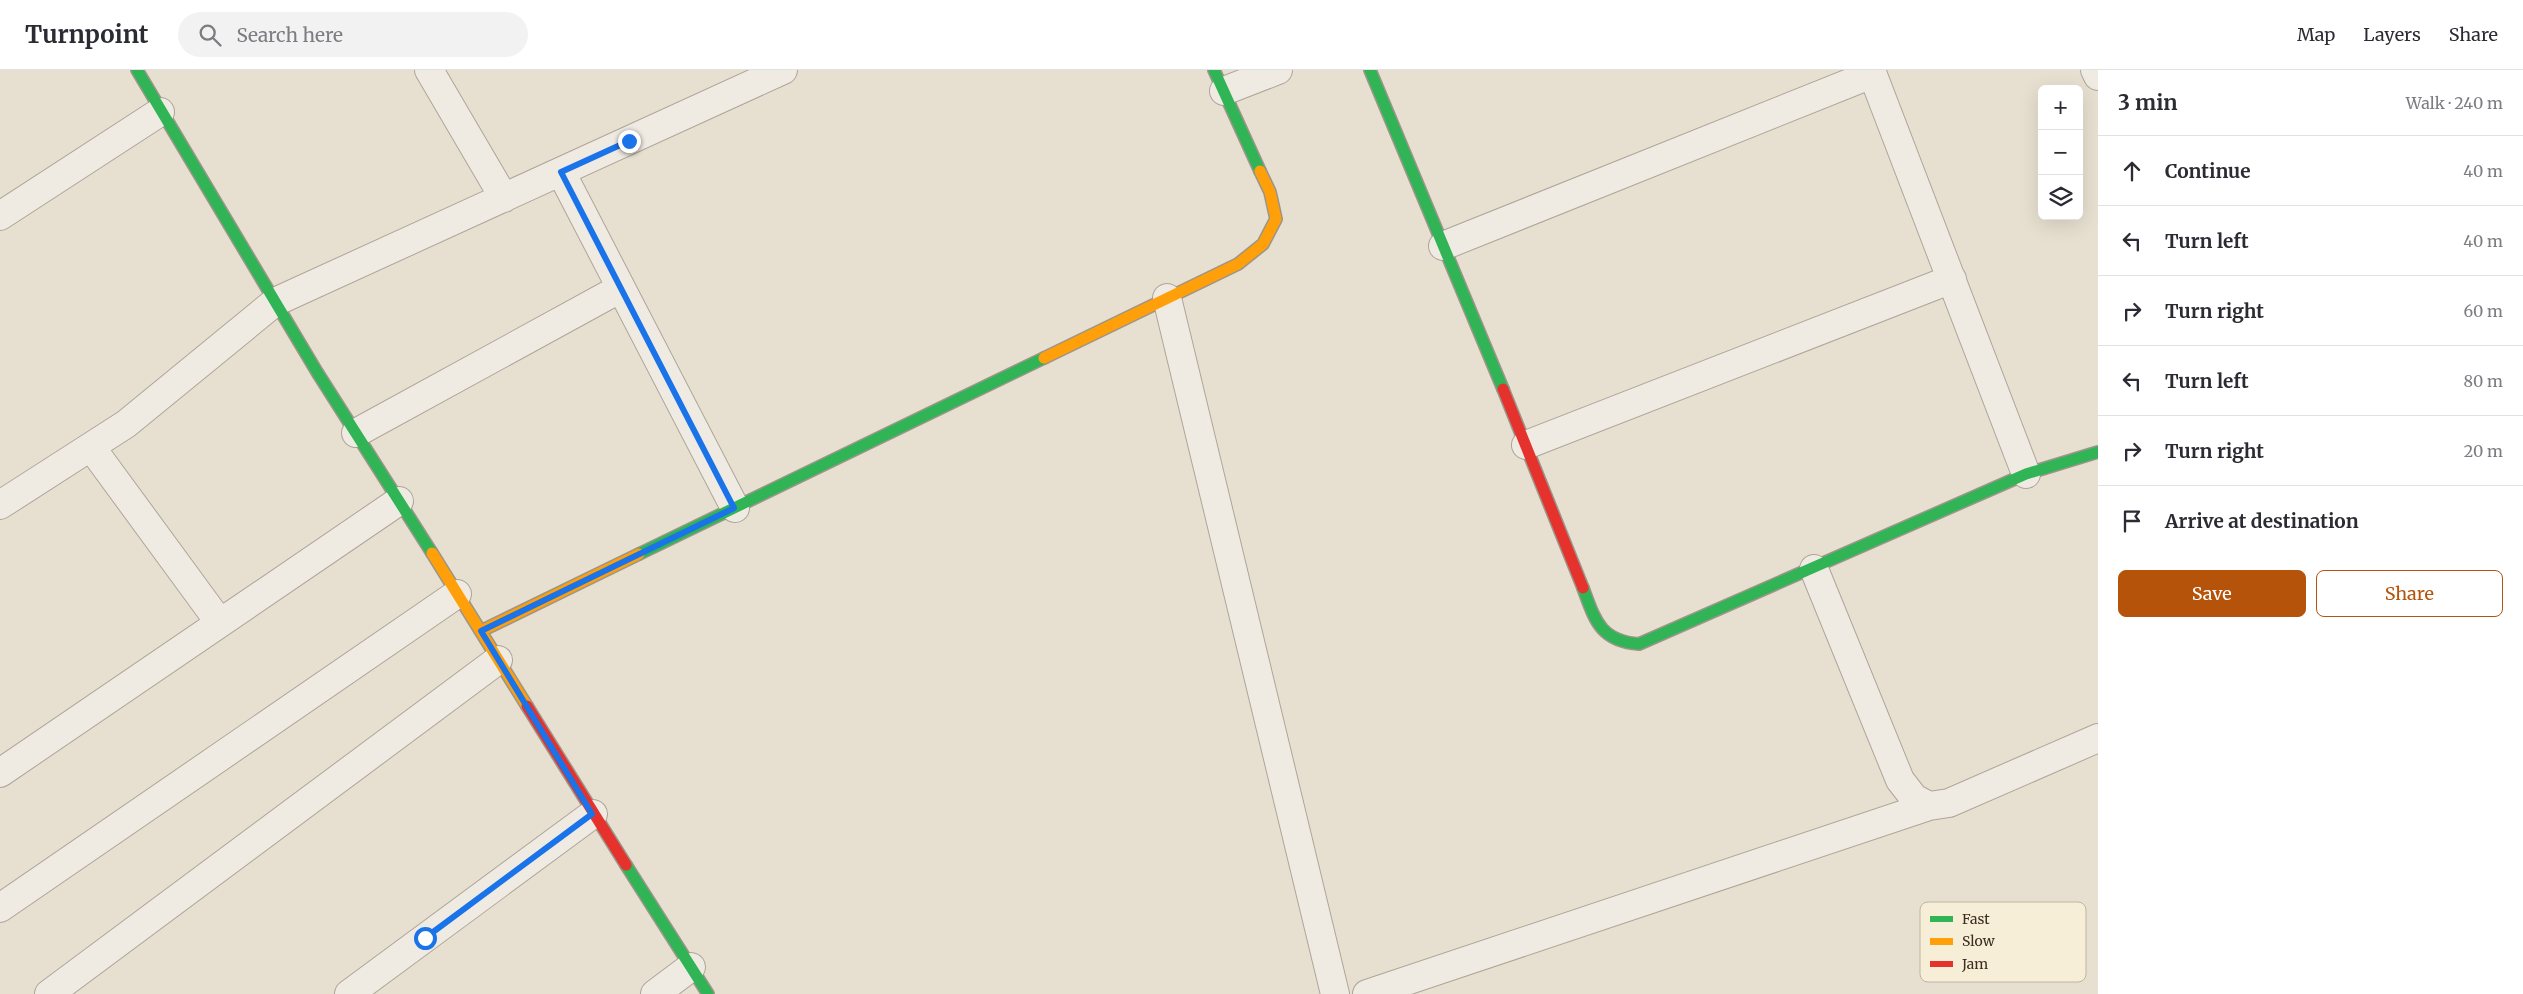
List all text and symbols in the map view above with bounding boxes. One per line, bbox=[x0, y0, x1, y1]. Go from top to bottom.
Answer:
search box bbox=[178, 12, 528, 57]
text: Turnpoint bbox=[25, 19, 148, 50]
icon: search bbox=[196, 21, 224, 49]
text: Search here bbox=[236, 23, 343, 47]
text: Map bbox=[2297, 23, 2335, 46]
text: Layers bbox=[2363, 23, 2421, 46]
text: Share bbox=[2449, 23, 2498, 46]
map controls bbox=[2038, 85, 2083, 220]
button: + bbox=[2038, 85, 2083, 130]
text: 3 min bbox=[2118, 89, 2177, 116]
text: Walk · 240 m bbox=[2406, 93, 2503, 113]
route end bbox=[618, 130, 641, 153]
button: − bbox=[2038, 130, 2083, 175]
icon: ahead bbox=[2118, 157, 2146, 185]
text: Continue bbox=[2165, 159, 2251, 183]
text: 40 m bbox=[2463, 161, 2503, 181]
button: layers bbox=[2038, 175, 2083, 220]
icon: left bbox=[2118, 227, 2146, 255]
text: Turn left bbox=[2165, 229, 2249, 253]
text: 40 m bbox=[2463, 231, 2503, 251]
icon: right bbox=[2118, 297, 2146, 325]
text: Turn right bbox=[2165, 299, 2264, 323]
text: 60 m bbox=[2463, 301, 2503, 321]
icon: left bbox=[2118, 367, 2146, 395]
text: Turn left bbox=[2165, 369, 2249, 393]
text: 80 m bbox=[2464, 371, 2503, 391]
icon: right bbox=[2118, 437, 2146, 465]
text: Turn right bbox=[2165, 439, 2264, 463]
text: 20 m bbox=[2464, 441, 2503, 461]
icon: arrive bbox=[2118, 507, 2146, 535]
text: Arrive at destination bbox=[2165, 509, 2359, 533]
button: Save bbox=[2118, 570, 2306, 617]
button: Share bbox=[2316, 570, 2503, 617]
legend bbox=[1920, 902, 2086, 982]
text: Fast bbox=[1962, 910, 1990, 928]
route start bbox=[414, 927, 437, 950]
text: Slow bbox=[1962, 932, 1995, 950]
text: Jam bbox=[1961, 955, 1988, 973]

